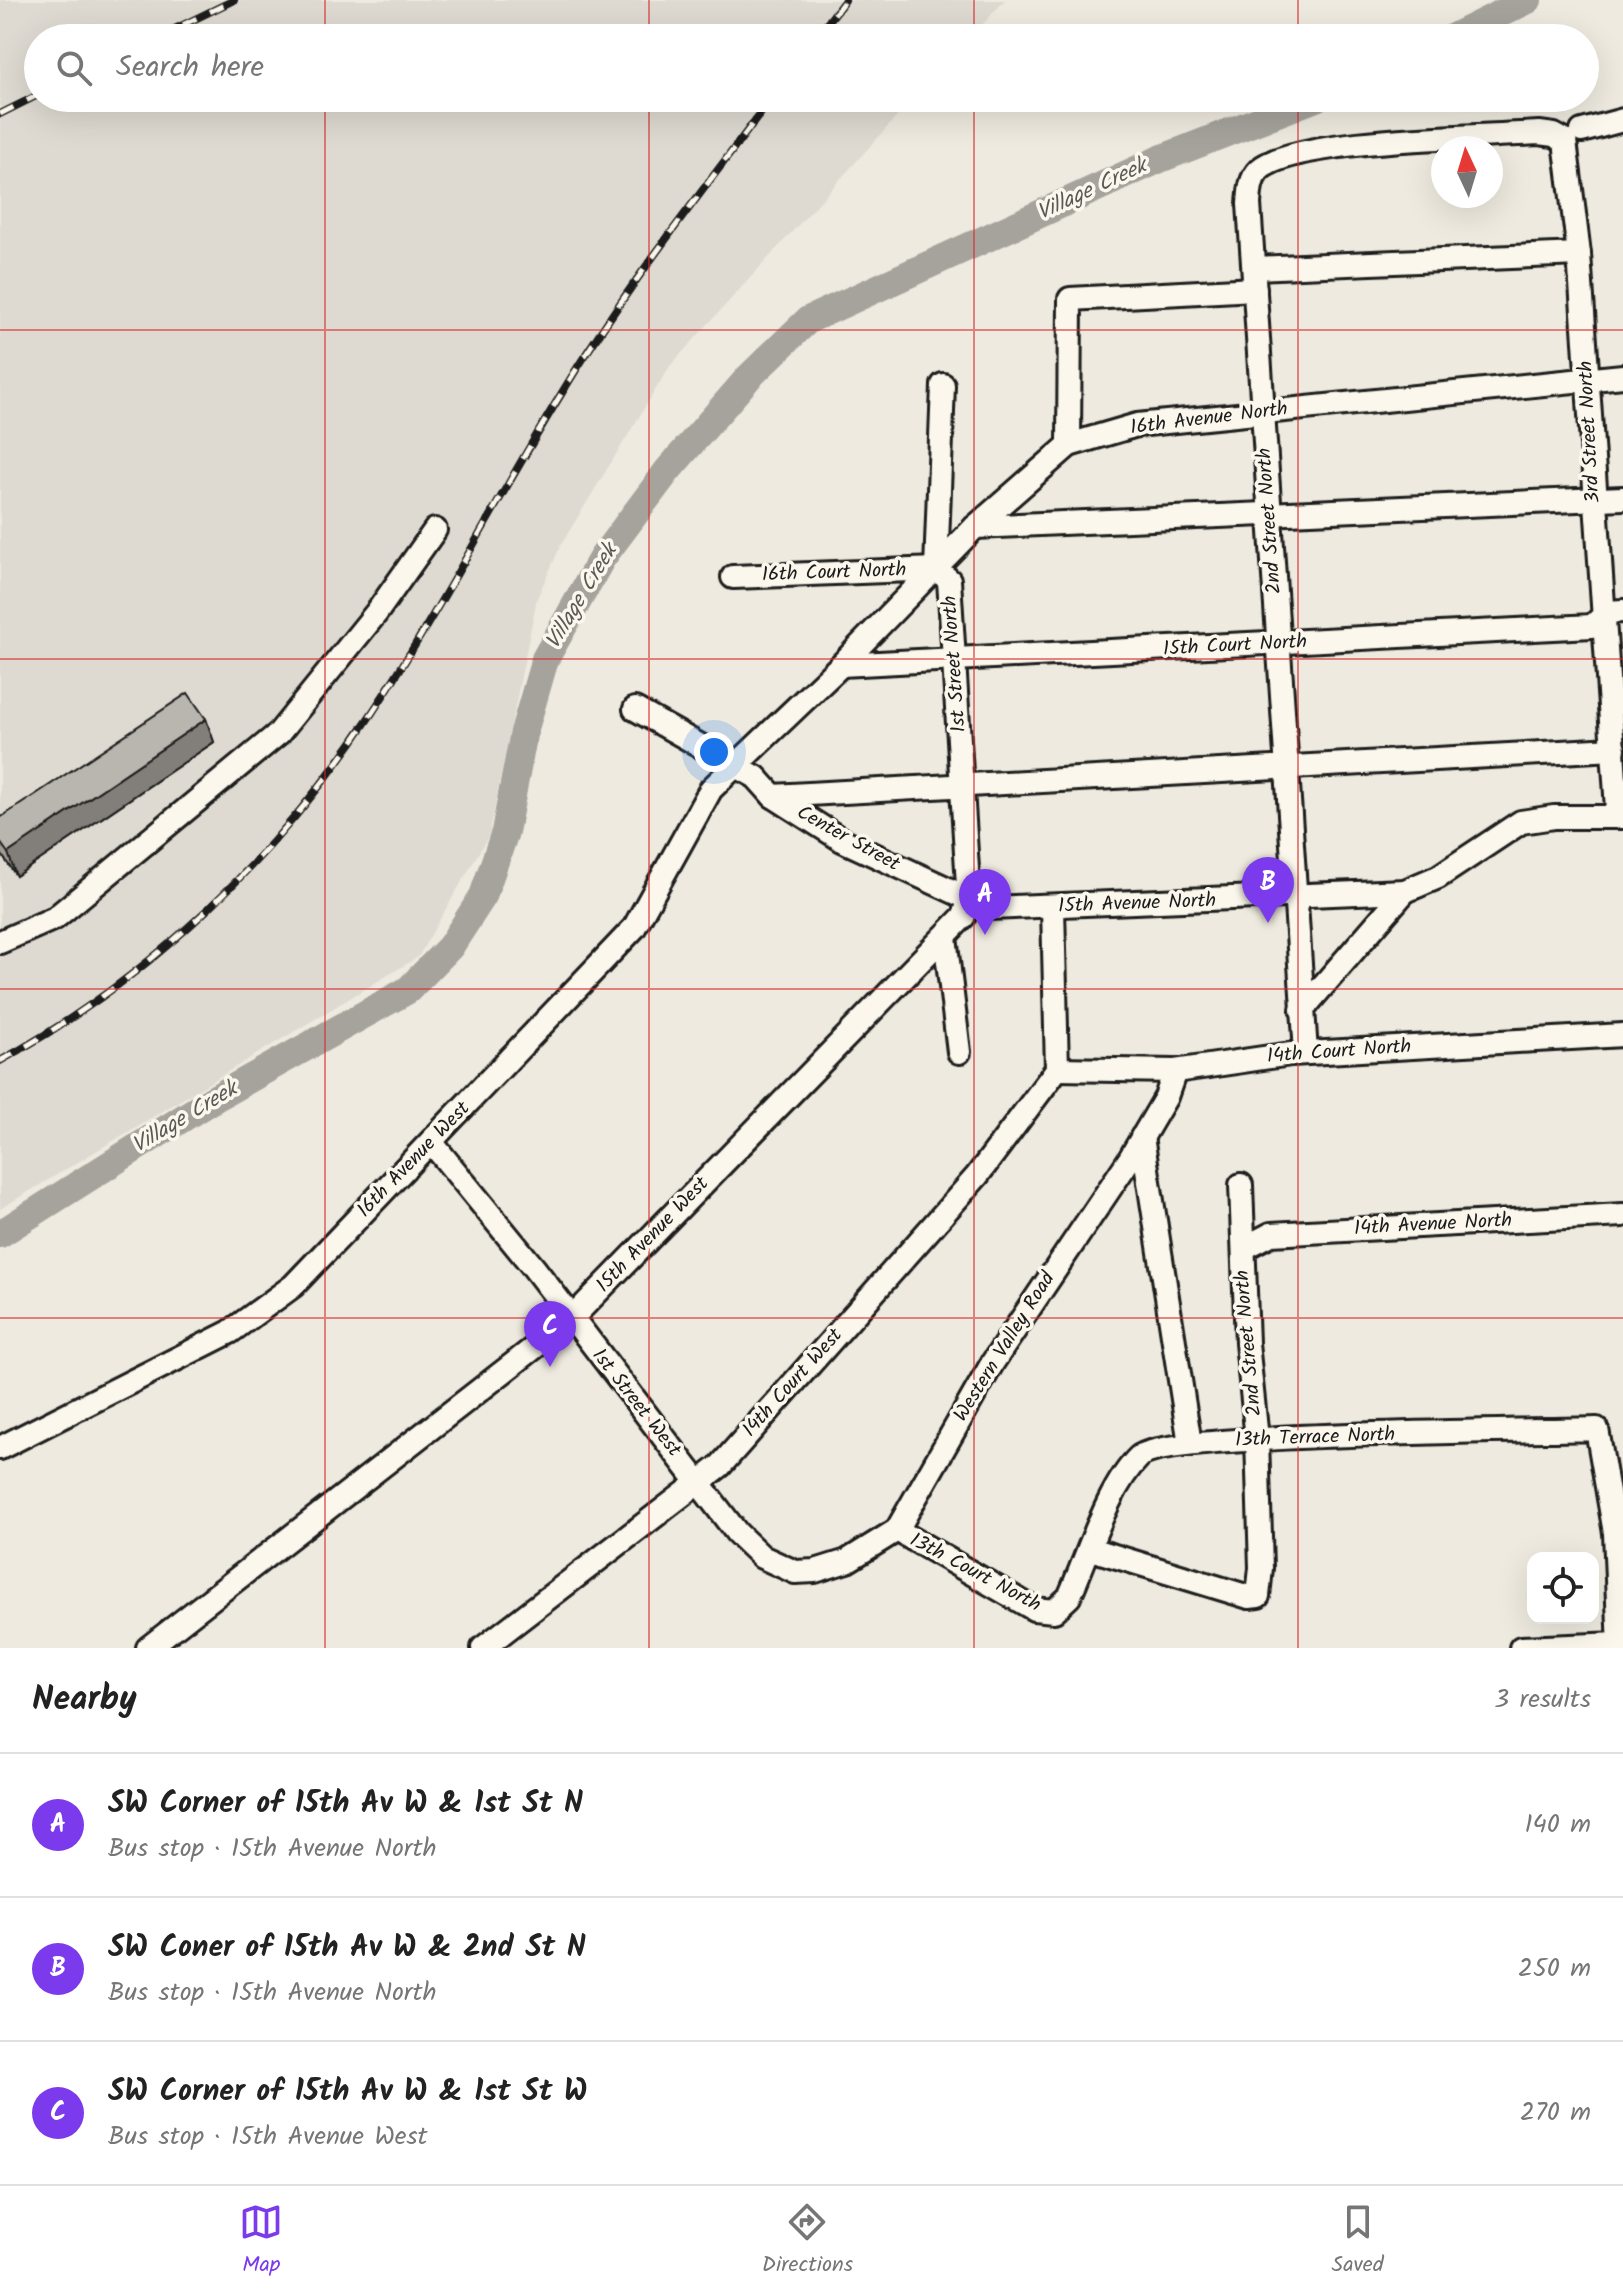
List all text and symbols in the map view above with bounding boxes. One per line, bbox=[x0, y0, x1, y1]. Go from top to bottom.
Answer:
search box bbox=[24, 24, 1599, 112]
text: Search here bbox=[116, 44, 264, 92]
icon: search bbox=[52, 46, 96, 90]
north arrow bbox=[1431, 136, 1503, 208]
water label: Village Creek bbox=[1031, 148, 1156, 231]
street label: 3rd Street North bbox=[1570, 360, 1610, 504]
street label: 16th Avenue North bbox=[1128, 393, 1290, 445]
street label: 2nd Street North bbox=[1249, 447, 1291, 595]
water label: Village Creek bbox=[537, 534, 629, 656]
street label: 16th Court North bbox=[761, 554, 907, 592]
street label: 1st Street North bbox=[934, 595, 976, 733]
street label: 15th Court North bbox=[1162, 626, 1308, 666]
your location bbox=[694, 732, 734, 772]
street label: Center Street bbox=[790, 797, 906, 881]
pin: B bbox=[1242, 857, 1294, 923]
pin: A bbox=[959, 869, 1011, 935]
street label: 15th Avenue North bbox=[1057, 885, 1217, 923]
street label: 14th Court North bbox=[1266, 1031, 1412, 1073]
water label: Village Creek bbox=[126, 1071, 248, 1163]
street label: 16th Avenue West bbox=[350, 1094, 478, 1226]
street label: 15th Avenue West bbox=[589, 1169, 717, 1301]
street label: 14th Avenue North bbox=[1353, 1205, 1513, 1245]
street label: Western Valley Road bbox=[946, 1265, 1065, 1428]
street label: 2nd Street North bbox=[1227, 1269, 1271, 1417]
pin: C bbox=[524, 1301, 576, 1367]
street label: 14th Court West bbox=[735, 1321, 851, 1445]
street label: 1st Street West bbox=[583, 1342, 689, 1464]
street label: 13th Terrace North bbox=[1234, 1419, 1396, 1457]
street label: 13th Court North bbox=[904, 1525, 1046, 1621]
map controls bbox=[1527, 1552, 1599, 1624]
button: locate bbox=[1527, 1552, 1599, 1624]
text: Nearby bbox=[32, 1673, 137, 1727]
text: 3 results bbox=[1494, 1679, 1591, 1721]
text: SW Corner of 15th Av W & 1st St N bbox=[108, 1780, 583, 1828]
text: A bbox=[50, 1804, 66, 1846]
text: 140 m bbox=[1524, 1804, 1591, 1846]
text: Bus stop · 15th Avenue North bbox=[108, 1828, 436, 1870]
text: SW Coner of 15th Av W & 2nd St N bbox=[108, 1924, 586, 1972]
text: B bbox=[50, 1948, 66, 1990]
text: 250 m bbox=[1518, 1948, 1591, 1990]
text: Bus stop · 15th Avenue North bbox=[108, 1972, 436, 2014]
text: SW Corner of 15th Av W & 1st St W bbox=[108, 2068, 588, 2116]
text: C bbox=[50, 2092, 66, 2134]
text: 270 m bbox=[1520, 2092, 1591, 2134]
text: Bus stop · 15th Avenue West bbox=[108, 2116, 428, 2158]
tab: Map bbox=[239, 2200, 283, 2283]
tab: Directions bbox=[762, 2200, 853, 2283]
tab: Saved bbox=[1332, 2200, 1384, 2283]

